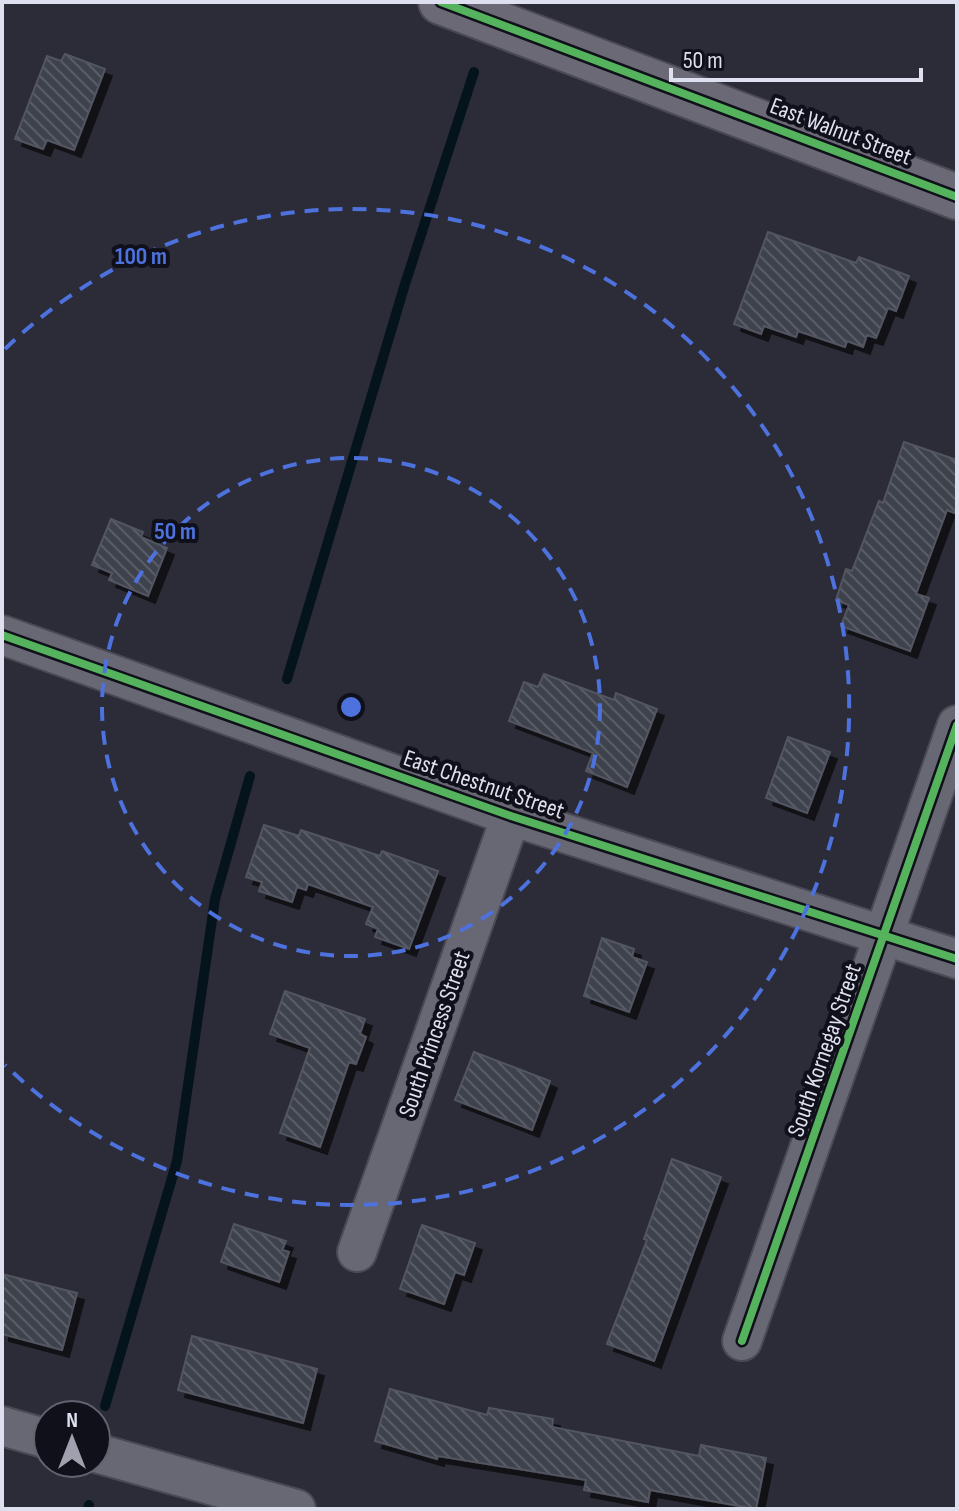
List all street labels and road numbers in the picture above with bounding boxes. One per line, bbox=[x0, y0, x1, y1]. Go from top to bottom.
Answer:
street label: East Walnut Street bbox=[766, 91, 916, 172]
street label: East Chestnut Street bbox=[400, 743, 568, 826]
street label: South Princess Street bbox=[392, 947, 477, 1121]
street label: South Kornegay Street bbox=[781, 960, 868, 1140]

